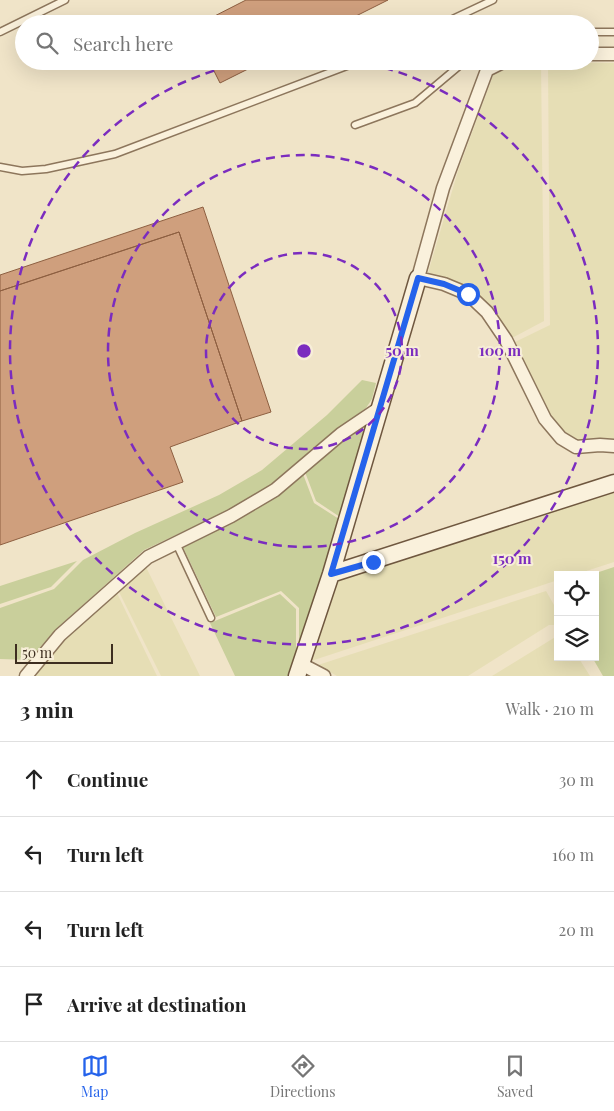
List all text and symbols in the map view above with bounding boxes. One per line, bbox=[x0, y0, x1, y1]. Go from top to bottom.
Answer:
search box bbox=[15, 15, 599, 70]
icon: search bbox=[33, 29, 61, 57]
text: Search here bbox=[73, 30, 173, 56]
route start bbox=[457, 283, 480, 306]
text: 50 m bbox=[385, 340, 419, 360]
text: 100 m bbox=[479, 340, 522, 360]
centre of rings bbox=[295, 342, 313, 360]
text: 150 m bbox=[492, 548, 532, 568]
route end bbox=[362, 551, 385, 574]
map controls bbox=[554, 571, 599, 661]
button: locate bbox=[554, 571, 599, 616]
button: layers bbox=[554, 616, 599, 661]
scale bar bbox=[15, 641, 112, 664]
text: 50 m bbox=[22, 643, 52, 662]
text: 3 min bbox=[20, 695, 74, 723]
text: Walk · 210 m bbox=[506, 698, 594, 719]
icon: ahead bbox=[20, 765, 48, 793]
text: Continue bbox=[67, 766, 148, 792]
text: 30 m bbox=[559, 769, 594, 790]
icon: left bbox=[20, 840, 48, 868]
text: Turn left bbox=[67, 841, 144, 867]
text: 160 m bbox=[552, 844, 594, 865]
icon: left bbox=[20, 915, 48, 943]
text: Turn left bbox=[67, 916, 144, 942]
text: 20 m bbox=[559, 919, 594, 940]
icon: arrive bbox=[20, 990, 48, 1018]
text: Arrive at destination bbox=[67, 991, 247, 1017]
tab: Map bbox=[81, 1052, 109, 1101]
tab: Directions bbox=[270, 1052, 336, 1101]
tab: Saved bbox=[497, 1052, 533, 1101]

